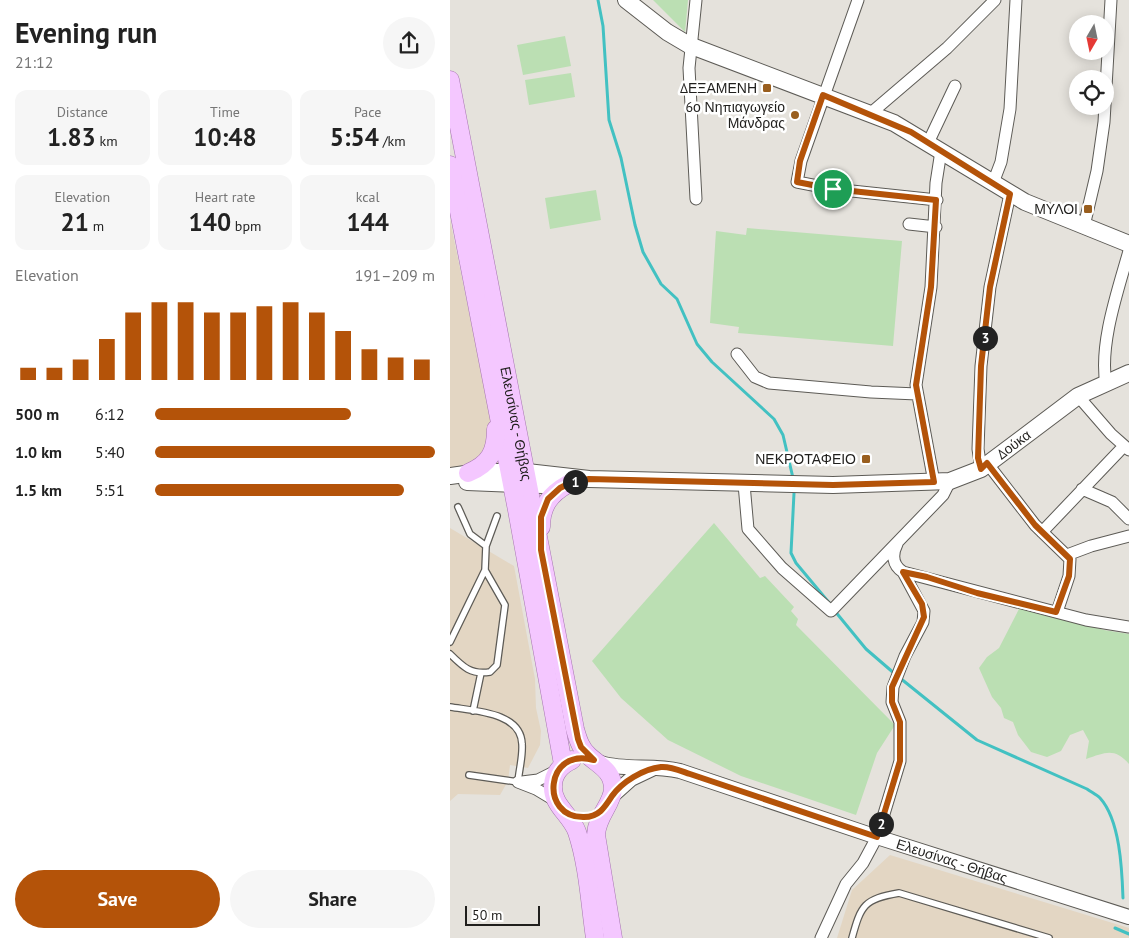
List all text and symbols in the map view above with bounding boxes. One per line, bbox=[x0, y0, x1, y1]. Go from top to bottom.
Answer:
text: Evening run bbox=[15, 14, 157, 51]
north arrow bbox=[1069, 15, 1114, 60]
map controls bbox=[1069, 15, 1114, 115]
button: share bbox=[383, 17, 435, 69]
text: 21:12 bbox=[15, 52, 53, 72]
button: locate bbox=[1069, 70, 1114, 115]
place label: ΔΕΞΑΜΕΝΗ bbox=[680, 79, 757, 97]
marker: ΔΕΞΑΜΕΝΗ bbox=[761, 82, 773, 94]
place label: 6ο Νηπιαγωγείο Μάνδρας bbox=[685, 98, 785, 132]
text: Distance bbox=[57, 103, 108, 121]
text: Time bbox=[210, 103, 240, 121]
text: Pace bbox=[354, 103, 381, 121]
marker: 6ο Νηπιαγωγείο Μάνδρας bbox=[789, 109, 801, 121]
text: 1.83 bbox=[47, 121, 96, 153]
text: 10:48 bbox=[193, 121, 257, 153]
text: 5:54 bbox=[330, 121, 379, 153]
text: km bbox=[96, 132, 118, 150]
text: /km bbox=[379, 132, 406, 150]
pin bbox=[812, 168, 854, 210]
icon: arrive bbox=[819, 175, 847, 203]
text: Elevation bbox=[54, 188, 110, 206]
text: Heart rate bbox=[195, 188, 255, 206]
text: kcal bbox=[356, 188, 380, 206]
place label: ΜΥΛΟΙ bbox=[1034, 200, 1078, 218]
marker: ΜΥΛΟΙ bbox=[1082, 203, 1094, 215]
text: 21 bbox=[61, 206, 89, 238]
text: 140 bbox=[189, 206, 231, 238]
text: 144 bbox=[346, 206, 389, 238]
text: m bbox=[89, 217, 104, 235]
text: bpm bbox=[231, 217, 261, 235]
text: Elevation bbox=[15, 265, 79, 285]
text: 191–209 m bbox=[355, 265, 435, 285]
pin: 3 bbox=[972, 326, 998, 350]
text: 3 bbox=[982, 329, 989, 347]
street label: Ελευσίνας - Θήβας bbox=[496, 365, 536, 482]
text: 500 m bbox=[15, 404, 59, 424]
text: 6:12 bbox=[95, 404, 125, 424]
street label: Δούκα bbox=[993, 426, 1034, 463]
text: 1.0 km bbox=[15, 442, 62, 462]
text: 5:40 bbox=[95, 442, 125, 462]
place label: ΝΕΚΡΟΤΑΦΕΙΟ bbox=[755, 450, 856, 468]
marker: ΝΕΚΡΟΤΑΦΕΙΟ bbox=[860, 453, 872, 465]
pin: 1 bbox=[562, 470, 588, 494]
text: 1 bbox=[572, 473, 579, 491]
text: 1.5 km bbox=[15, 480, 62, 500]
text: 5:51 bbox=[95, 480, 125, 500]
pin: 2 bbox=[868, 812, 894, 836]
text: 2 bbox=[878, 815, 885, 833]
street label: Ελευσίνας - Θήβας bbox=[894, 835, 1010, 887]
button: Save bbox=[15, 870, 220, 928]
button: Share bbox=[230, 870, 435, 928]
scale bar bbox=[465, 903, 540, 926]
text: 50 m bbox=[472, 906, 502, 924]

